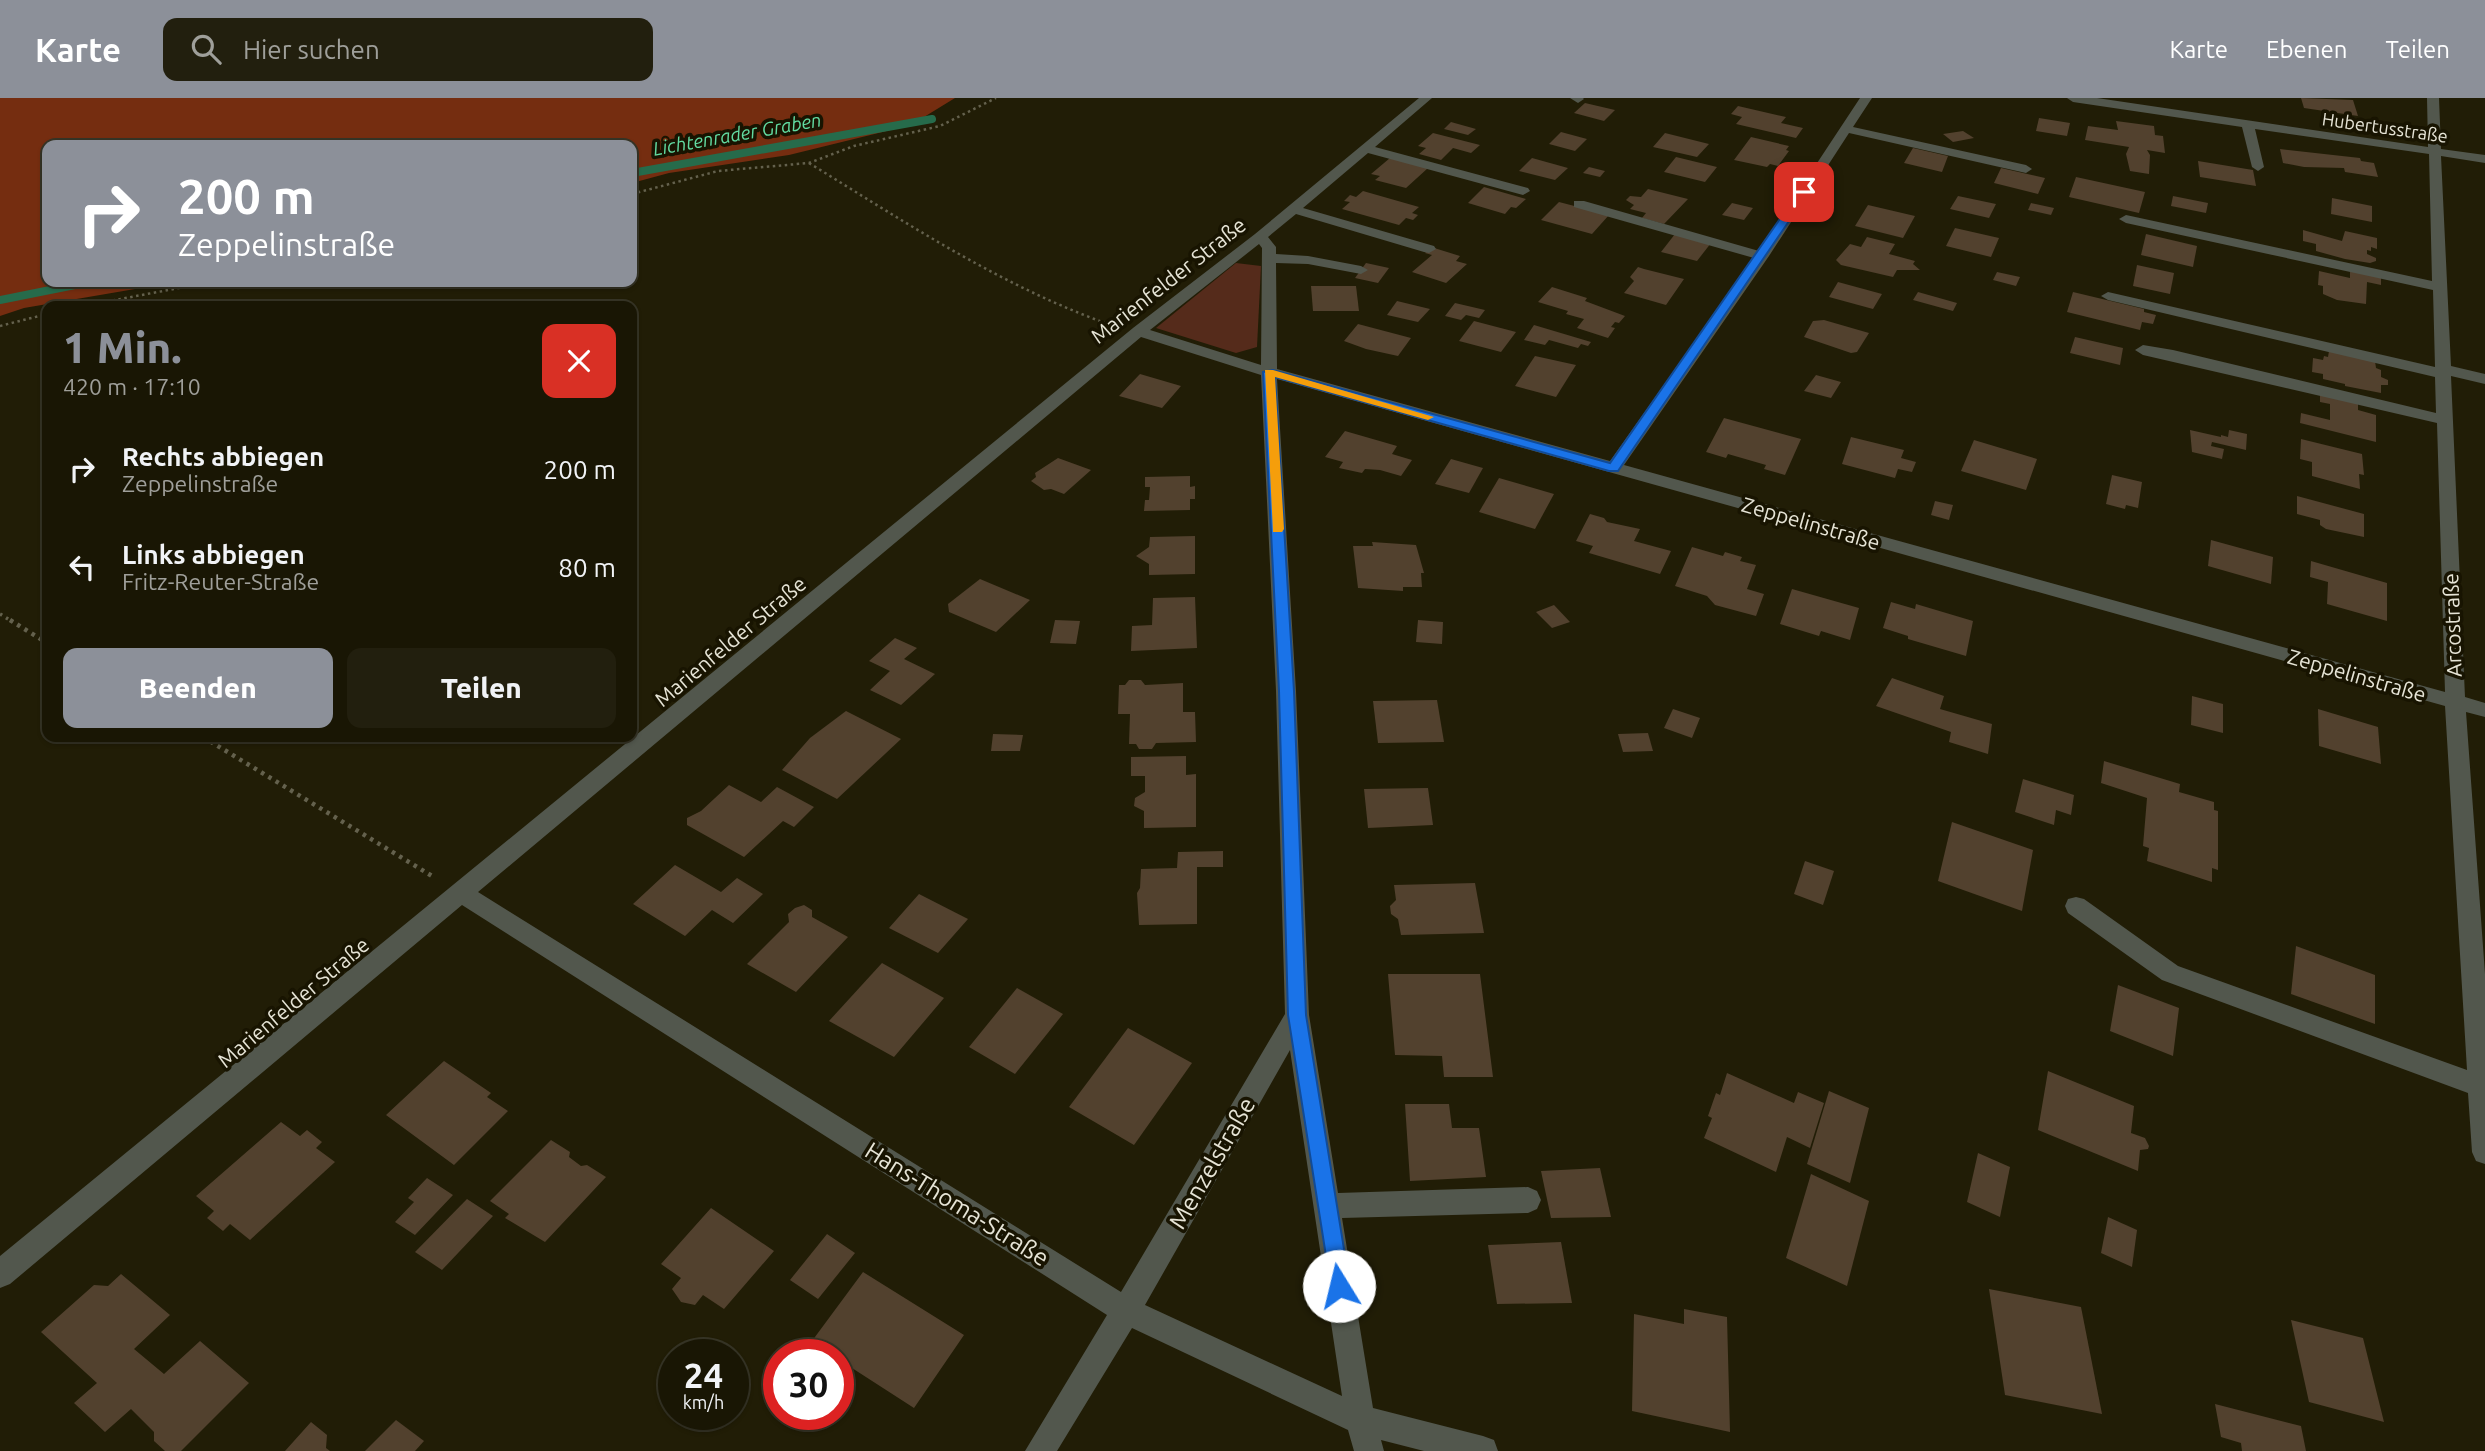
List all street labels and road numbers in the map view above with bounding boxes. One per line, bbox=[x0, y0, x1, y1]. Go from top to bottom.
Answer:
street label: Hubertusstraße bbox=[2321, 108, 2449, 146]
street label: Marienfelder Straße bbox=[1086, 212, 1250, 348]
street label: Zeppelinstraße bbox=[1739, 492, 1883, 554]
street label: Marienfelder Straße bbox=[650, 571, 810, 711]
street label: Arcostraße bbox=[2438, 573, 2466, 677]
street label: Zeppelinstraße bbox=[2285, 644, 2429, 706]
street label: Marienfelder Straße bbox=[213, 932, 373, 1072]
street label: Menzelstraße bbox=[1164, 1093, 1260, 1233]
street label: Hans-Thoma-Straße bbox=[860, 1137, 1054, 1271]

